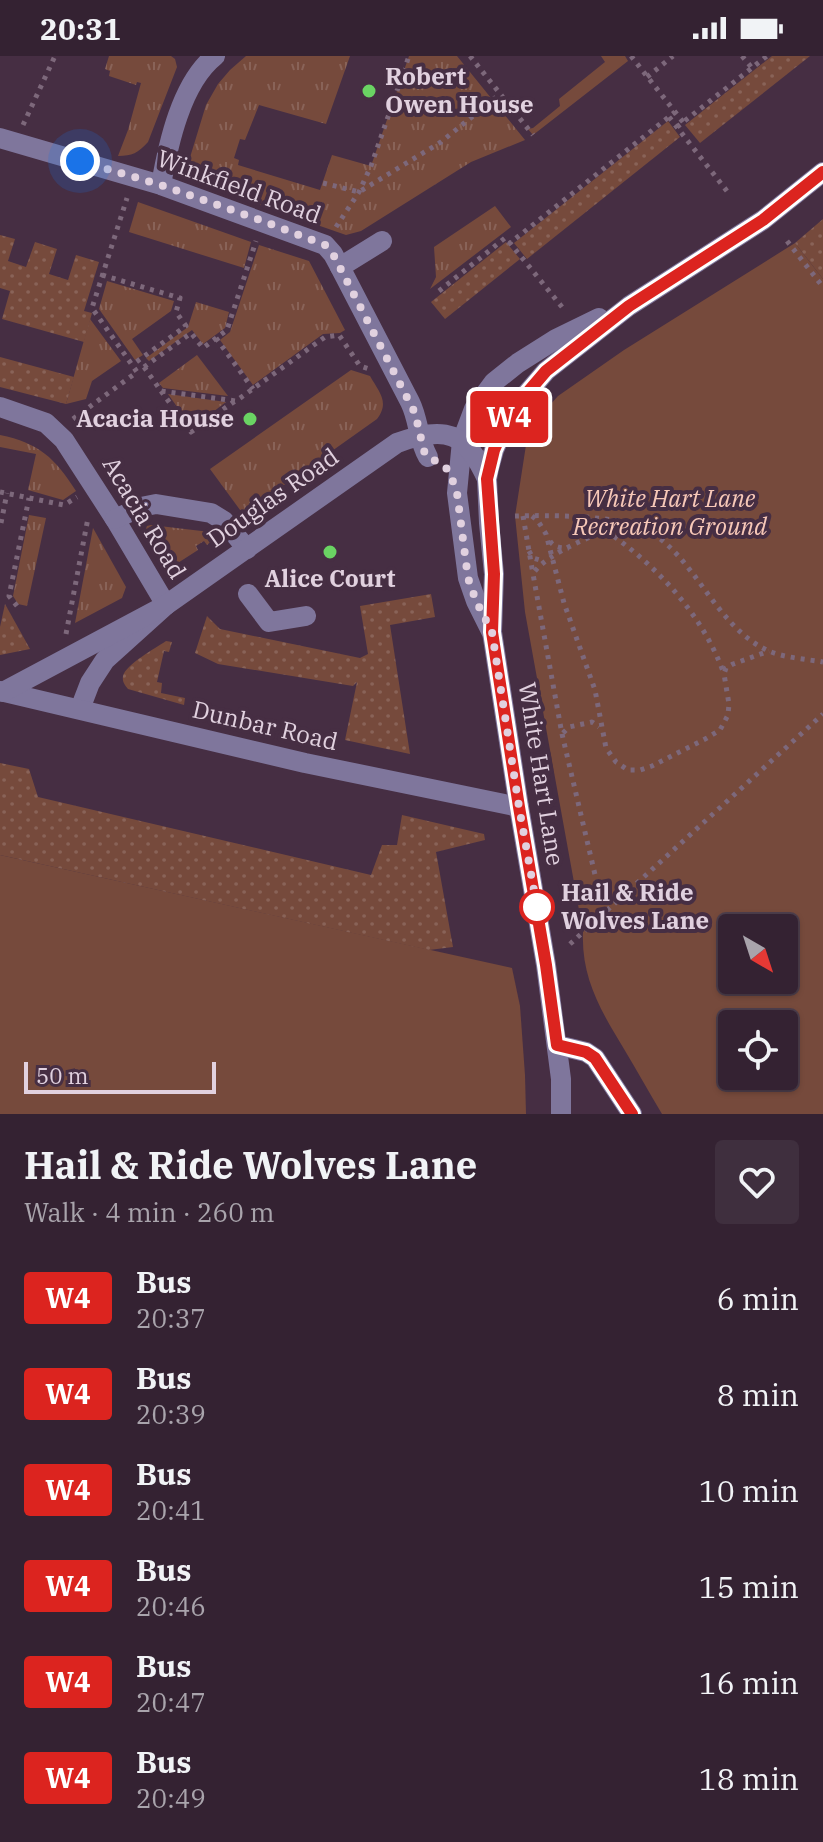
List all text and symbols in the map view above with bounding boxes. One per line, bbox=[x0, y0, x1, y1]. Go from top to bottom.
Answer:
text: 20:31 bbox=[40, 9, 121, 48]
place label: Robert Owen House bbox=[385, 60, 534, 120]
marker: Robert Owen House bbox=[360, 82, 378, 100]
your location bbox=[60, 141, 100, 181]
street label: Winkfield Road bbox=[153, 142, 326, 231]
line badge: W4 bbox=[473, 391, 545, 443]
text: W4 bbox=[486, 398, 532, 435]
place label: Acacia House bbox=[76, 402, 234, 434]
marker: Acacia House bbox=[241, 410, 259, 428]
street label: Douglas Road bbox=[200, 440, 344, 554]
street label: Acacia Road bbox=[96, 450, 194, 585]
park label: White Hart Lane Recreation Ground bbox=[572, 482, 768, 542]
marker: Alice Court bbox=[321, 543, 339, 561]
place label: Alice Court bbox=[265, 562, 395, 594]
street label: White Hart Lane bbox=[512, 680, 572, 868]
street label: Dunbar Road bbox=[189, 693, 341, 757]
place label: Hail & Ride Wolves Lane bbox=[561, 876, 709, 936]
marker: Hail & Ride Wolves Lane bbox=[520, 890, 554, 924]
north arrow bbox=[718, 914, 798, 994]
map controls bbox=[718, 914, 798, 1090]
button: locate bbox=[718, 1010, 798, 1090]
scale bar bbox=[24, 1058, 216, 1094]
text: 50 m bbox=[36, 1061, 88, 1090]
text: Hail & Ride Wolves Lane bbox=[24, 1140, 477, 1189]
button: heart bbox=[715, 1140, 799, 1224]
text: Walk · 4 min · 260 m bbox=[24, 1195, 275, 1229]
text: Bus bbox=[136, 1262, 191, 1301]
text: W4 bbox=[45, 1279, 91, 1316]
text: 6 min bbox=[717, 1279, 799, 1318]
text: 20:37 bbox=[136, 1301, 206, 1335]
text: Bus bbox=[136, 1358, 191, 1397]
text: W4 bbox=[45, 1375, 91, 1412]
text: 8 min bbox=[717, 1375, 799, 1414]
text: 20:39 bbox=[136, 1397, 206, 1431]
text: Bus bbox=[136, 1454, 191, 1493]
text: W4 bbox=[45, 1471, 91, 1508]
text: 10 min bbox=[699, 1471, 799, 1510]
text: 20:41 bbox=[136, 1493, 206, 1527]
text: Bus bbox=[136, 1550, 191, 1589]
text: W4 bbox=[45, 1567, 91, 1604]
text: 15 min bbox=[699, 1567, 799, 1606]
text: 20:46 bbox=[136, 1589, 206, 1623]
text: Bus bbox=[136, 1646, 191, 1685]
text: W4 bbox=[45, 1663, 91, 1700]
text: 16 min bbox=[699, 1663, 799, 1702]
text: 20:47 bbox=[136, 1685, 206, 1719]
text: Bus bbox=[136, 1742, 191, 1781]
text: W4 bbox=[45, 1759, 91, 1796]
text: 18 min bbox=[699, 1759, 799, 1798]
text: 20:49 bbox=[136, 1781, 206, 1815]

